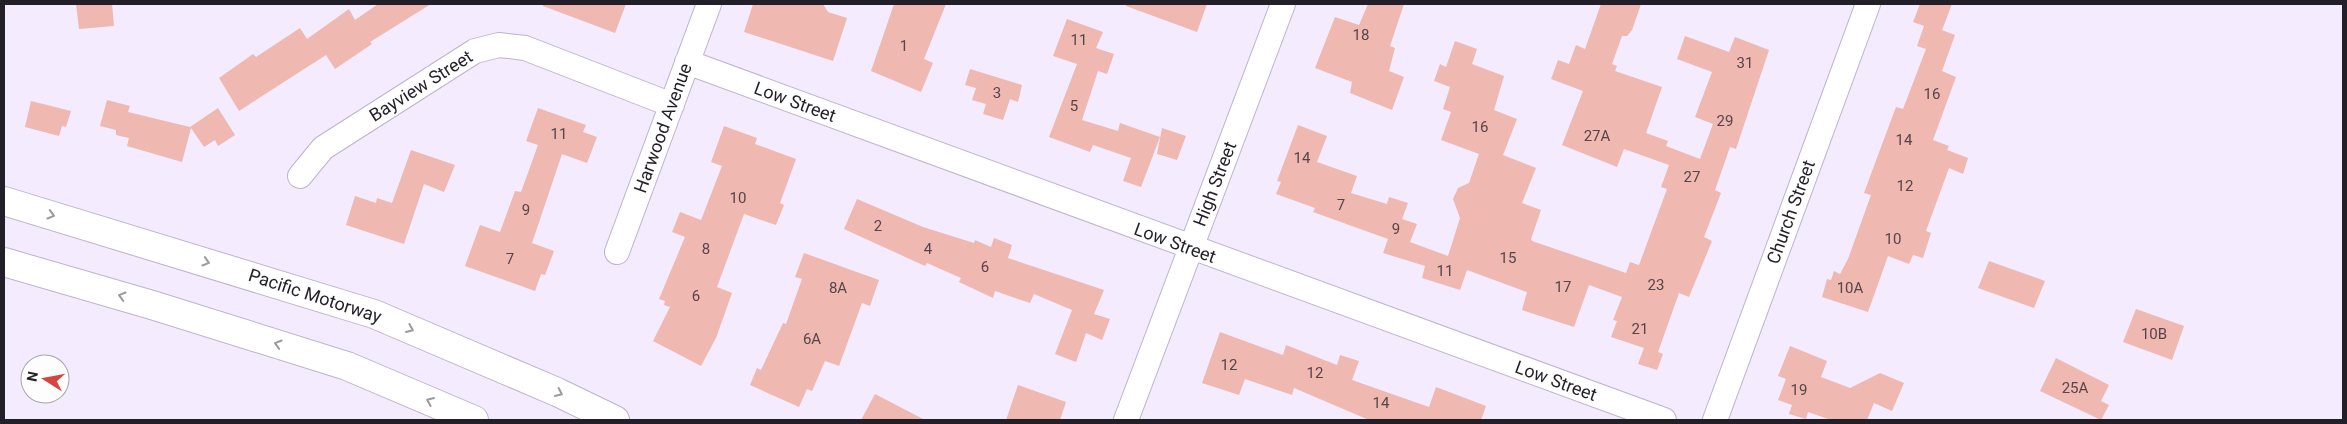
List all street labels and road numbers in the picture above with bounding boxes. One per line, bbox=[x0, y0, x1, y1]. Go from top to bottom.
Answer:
street label: Bayview Street bbox=[365, 45, 476, 126]
street label: Harwood Avenue bbox=[629, 60, 696, 196]
street label: Low Street bbox=[751, 77, 839, 126]
street label: High Street bbox=[1189, 138, 1240, 229]
street label: Church Street bbox=[1762, 157, 1819, 267]
street label: Low Street bbox=[1131, 218, 1219, 267]
street label: Pacific Motorway bbox=[246, 264, 385, 327]
street label: Low Street bbox=[1512, 356, 1600, 405]

